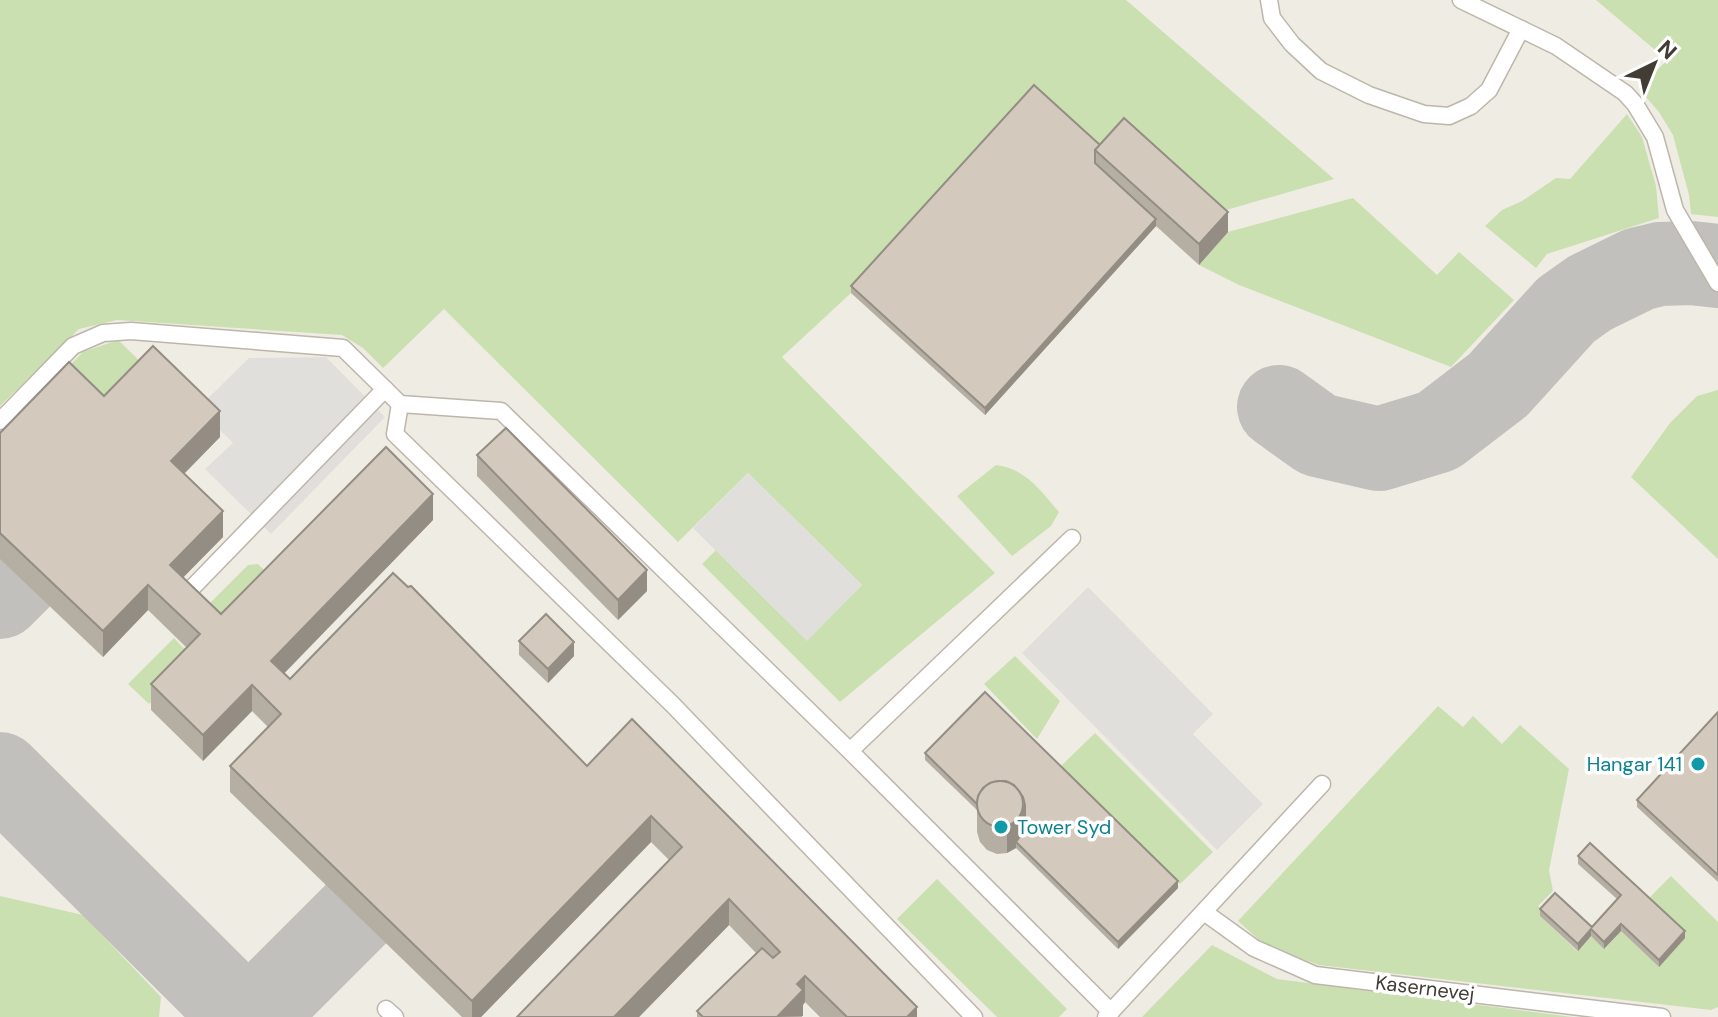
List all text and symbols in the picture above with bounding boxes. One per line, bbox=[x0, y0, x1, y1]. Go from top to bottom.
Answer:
north arrow bbox=[1614, 24, 1694, 104]
text: N bbox=[1652, 34, 1683, 66]
place label: Hangar 141 bbox=[1587, 751, 1682, 777]
marker: Hangar 141 bbox=[1689, 755, 1707, 773]
place label: Tower Syd bbox=[1017, 814, 1111, 840]
marker: Tower Syd bbox=[992, 818, 1010, 836]
street label: Kasernevej bbox=[1374, 969, 1476, 1007]

